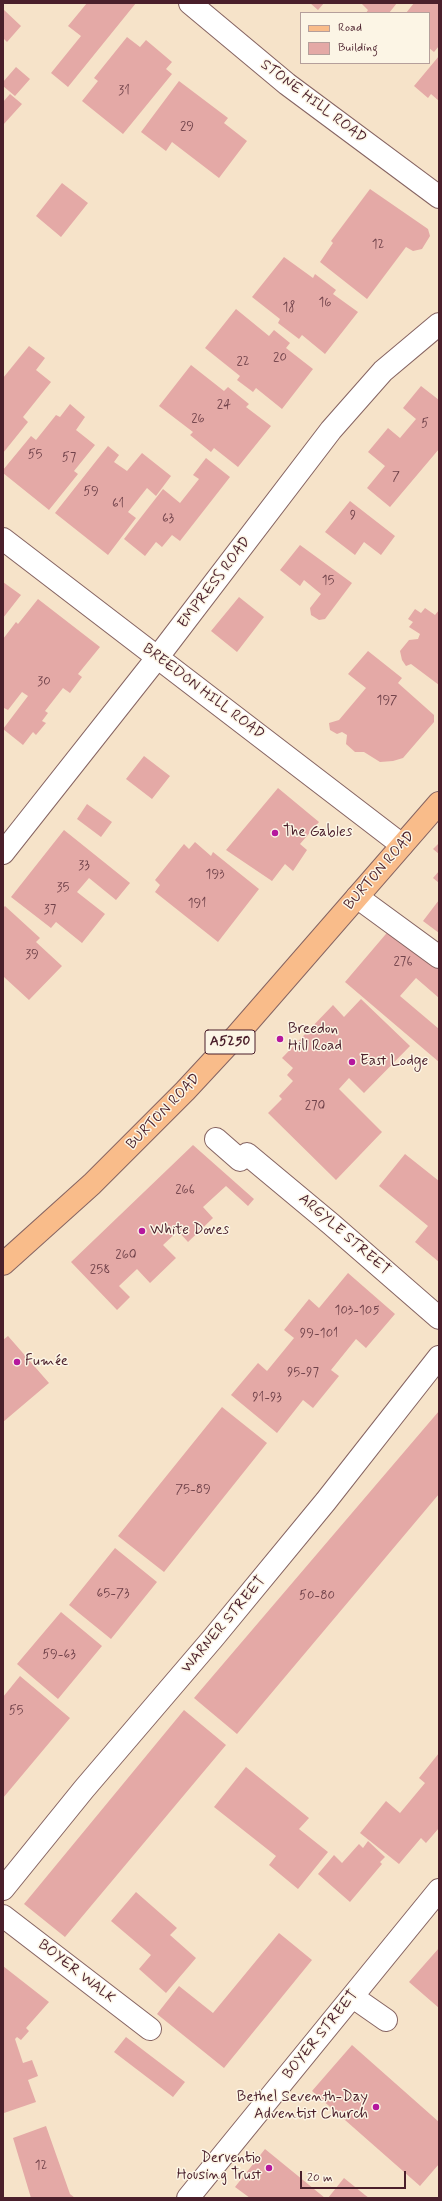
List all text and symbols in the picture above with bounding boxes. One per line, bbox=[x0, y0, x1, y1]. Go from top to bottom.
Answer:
legend bbox=[300, 12, 430, 64]
text: Road bbox=[338, 20, 362, 36]
text: Building bbox=[338, 40, 378, 56]
street label: STONE HILL ROAD bbox=[257, 56, 369, 148]
house number: 31 bbox=[118, 83, 130, 99]
house number: 29 bbox=[180, 119, 194, 135]
house number: 12 bbox=[372, 237, 384, 253]
house number: 16 bbox=[319, 295, 331, 311]
house number: 18 bbox=[283, 300, 295, 316]
house number: 20 bbox=[273, 350, 287, 366]
house number: 22 bbox=[236, 354, 250, 370]
house number: 24 bbox=[217, 397, 231, 413]
house number: 26 bbox=[191, 411, 205, 427]
house number: 5 bbox=[421, 416, 429, 432]
house number: 55 bbox=[28, 447, 42, 463]
house number: 57 bbox=[62, 450, 76, 466]
house number: 7 bbox=[392, 469, 400, 485]
house number: 59 bbox=[83, 484, 99, 500]
house number: 61 bbox=[112, 496, 124, 512]
house number: 9 bbox=[350, 508, 356, 524]
house number: 63 bbox=[162, 511, 174, 527]
street label: EMPRESS ROAD bbox=[175, 534, 255, 632]
house number: 15 bbox=[322, 573, 334, 589]
street label: BREEDON HILL ROAD bbox=[138, 640, 268, 744]
house number: 30 bbox=[37, 674, 51, 690]
house number: 197 bbox=[377, 693, 397, 709]
place label: The Gables bbox=[283, 824, 352, 842]
marker: The Gables bbox=[270, 828, 280, 838]
street label: BURTON ROAD bbox=[341, 828, 419, 914]
house number: 33 bbox=[78, 858, 90, 874]
house number: 193 bbox=[206, 867, 224, 883]
house number: 35 bbox=[57, 880, 69, 896]
house number: 191 bbox=[188, 896, 206, 912]
house number: 37 bbox=[44, 902, 56, 918]
house number: 39 bbox=[25, 947, 39, 963]
house number: 276 bbox=[393, 954, 413, 970]
place label: Breedon Hill Road bbox=[288, 1021, 342, 1056]
road number: A5250 bbox=[205, 1030, 255, 1054]
marker: Breedon Hill Road bbox=[275, 1034, 285, 1044]
place label: East Lodge bbox=[360, 1053, 428, 1071]
marker: East Lodge bbox=[347, 1057, 357, 1067]
street label: BURTON ROAD bbox=[123, 1070, 205, 1154]
house number: 270 bbox=[305, 1098, 325, 1114]
house number: 266 bbox=[175, 1182, 195, 1198]
street label: ARGYLE STREET bbox=[294, 1190, 394, 1280]
place label: White Doves bbox=[150, 1222, 229, 1240]
marker: White Doves bbox=[137, 1226, 147, 1236]
house number: 260 bbox=[115, 1247, 137, 1263]
house number: 258 bbox=[90, 1262, 110, 1278]
house number: 103-105 bbox=[335, 1303, 379, 1319]
house number: 99-101 bbox=[300, 1326, 338, 1342]
place label: Fumée bbox=[25, 1353, 68, 1371]
marker: Fumée bbox=[12, 1357, 22, 1367]
house number: 95-97 bbox=[287, 1365, 319, 1381]
house number: 91-93 bbox=[252, 1390, 282, 1406]
house number: 75-89 bbox=[175, 1482, 211, 1498]
street label: WARNER STREET bbox=[178, 1573, 270, 1677]
house number: 65-73 bbox=[97, 1586, 129, 1602]
house number: 50-80 bbox=[299, 1588, 335, 1604]
house number: 59-63 bbox=[42, 1647, 76, 1663]
house number: 55 bbox=[9, 1703, 23, 1719]
street label: BOYER WALK bbox=[34, 1936, 118, 2008]
street label: BOYER STREET bbox=[280, 1987, 362, 2083]
place label: Bethel Seventh-Day Adventist Church bbox=[237, 2089, 368, 2124]
marker: Bethel Seventh-Day Adventist Church bbox=[371, 2102, 381, 2112]
place label: Derventio Housing Trust bbox=[177, 2150, 261, 2185]
house number: 12 bbox=[35, 2158, 47, 2174]
marker: Derventio Housing Trust bbox=[264, 2163, 274, 2173]
scale bar bbox=[302, 2163, 408, 2189]
text: 20 m bbox=[307, 2170, 333, 2186]

